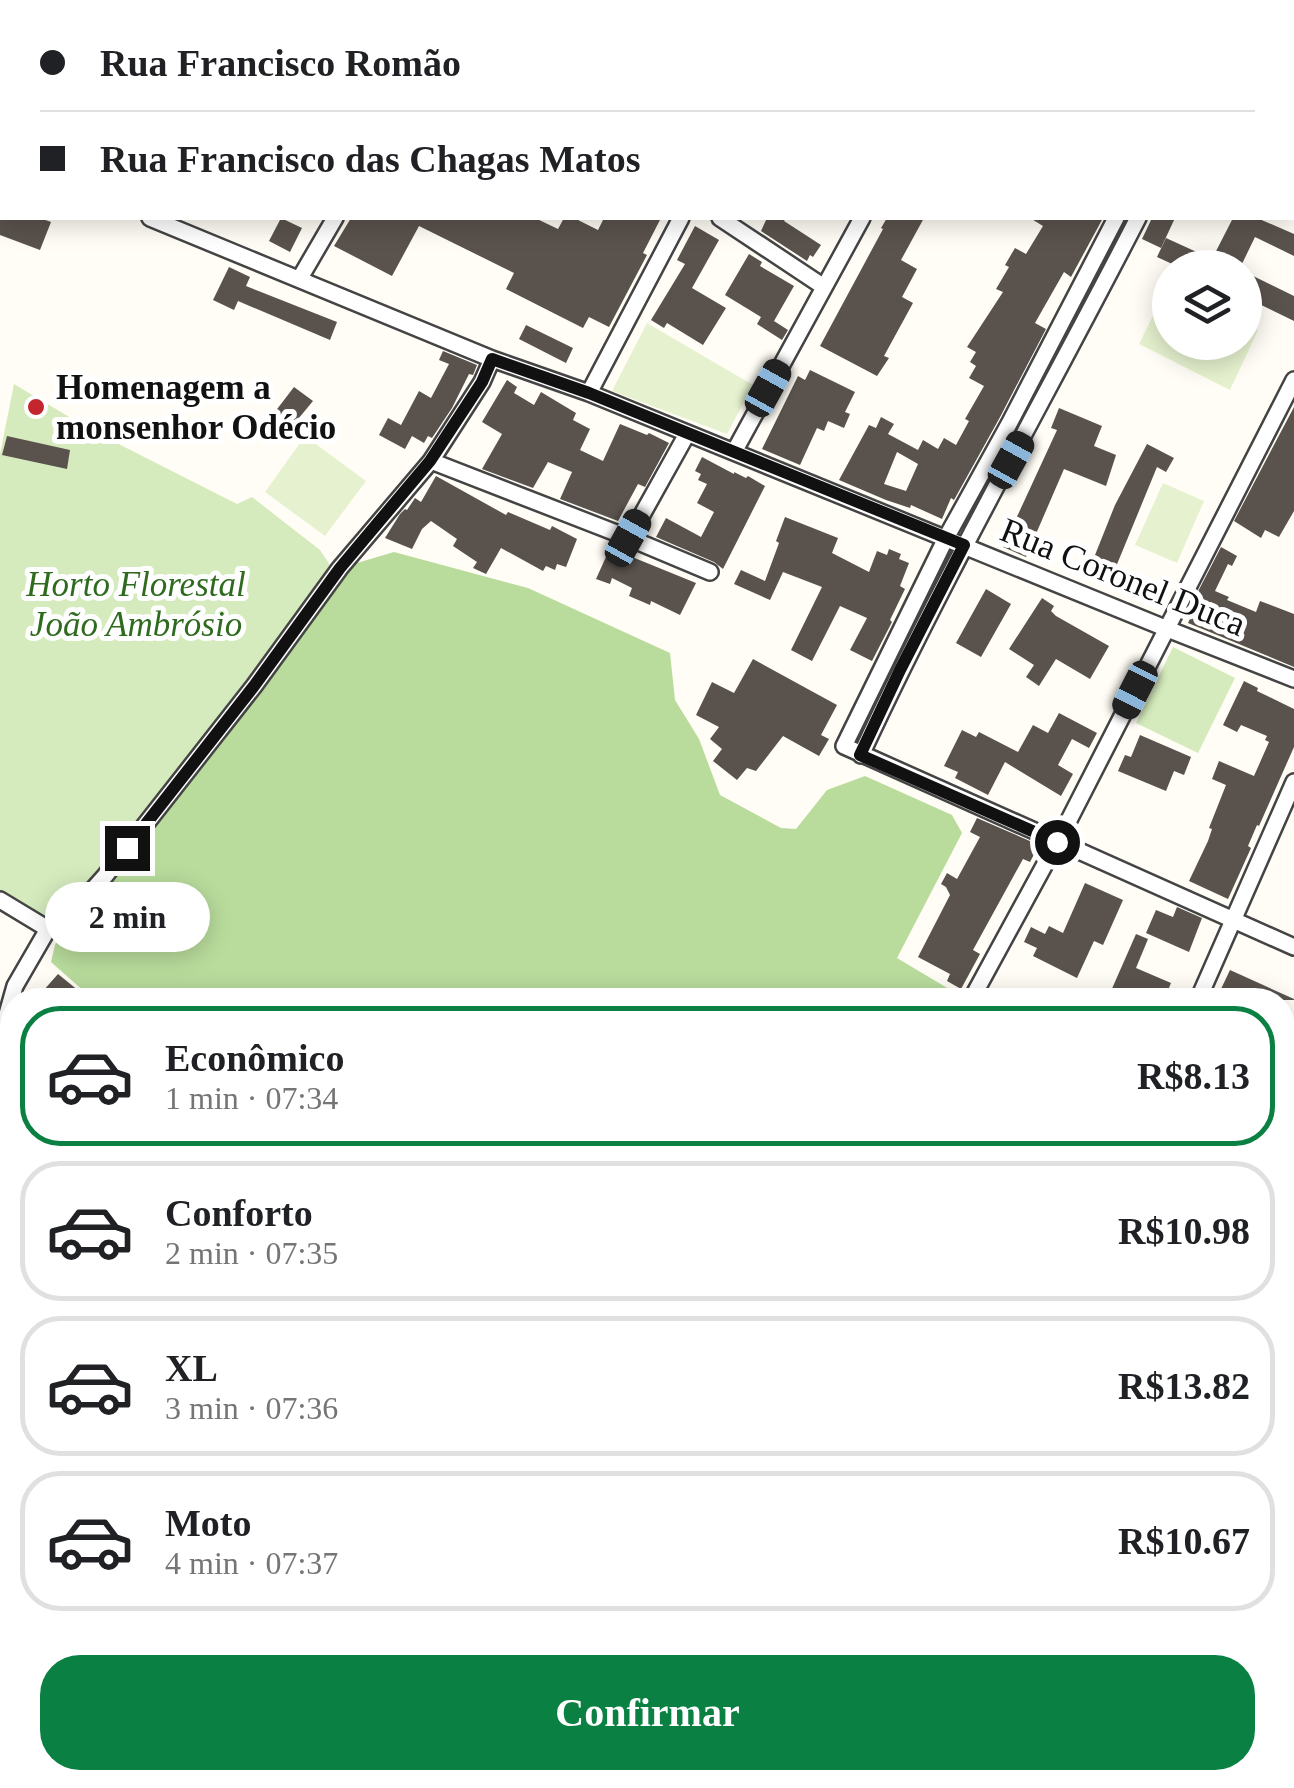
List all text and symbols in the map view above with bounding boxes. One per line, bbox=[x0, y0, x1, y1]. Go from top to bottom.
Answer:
text: Rua Francisco Romão bbox=[100, 42, 461, 84]
text: Rua Francisco das Chagas Matos bbox=[100, 138, 640, 180]
map controls bbox=[1152, 250, 1262, 360]
button: layers bbox=[1152, 250, 1262, 360]
car bbox=[740, 354, 796, 422]
place label: Homenagem a monsenhor Odécio bbox=[56, 368, 336, 447]
marker: Homenagem a monsenhor Odécio bbox=[25, 396, 47, 418]
car bbox=[983, 426, 1039, 494]
car bbox=[600, 504, 656, 572]
street label: Rua Coronel Duca bbox=[995, 510, 1251, 644]
park label: Horto Florestal João Ambrósio bbox=[25, 565, 246, 644]
car bbox=[1108, 656, 1162, 724]
route start bbox=[1035, 820, 1080, 865]
route end bbox=[105, 826, 150, 871]
callout: 2 min bbox=[44, 883, 210, 953]
text: 2 min bbox=[89, 899, 166, 935]
icon: car bbox=[45, 1031, 135, 1121]
text: Econômico bbox=[165, 1037, 344, 1079]
text: R$8.13 bbox=[1137, 1055, 1250, 1097]
text: 1 min · 07:34 bbox=[165, 1080, 338, 1116]
icon: car bbox=[45, 1186, 135, 1276]
text: Conforto bbox=[165, 1192, 313, 1234]
text: R$10.98 bbox=[1118, 1210, 1250, 1252]
text: 2 min · 07:35 bbox=[165, 1235, 338, 1271]
icon: car bbox=[45, 1341, 135, 1431]
text: XL bbox=[165, 1347, 218, 1389]
text: R$13.82 bbox=[1118, 1365, 1250, 1407]
text: 3 min · 07:36 bbox=[165, 1390, 338, 1426]
icon: car bbox=[45, 1496, 135, 1586]
text: Moto bbox=[165, 1502, 252, 1544]
text: R$10.67 bbox=[1118, 1520, 1250, 1562]
text: 4 min · 07:37 bbox=[165, 1545, 338, 1581]
button: Confirmar bbox=[40, 1655, 1255, 1770]

